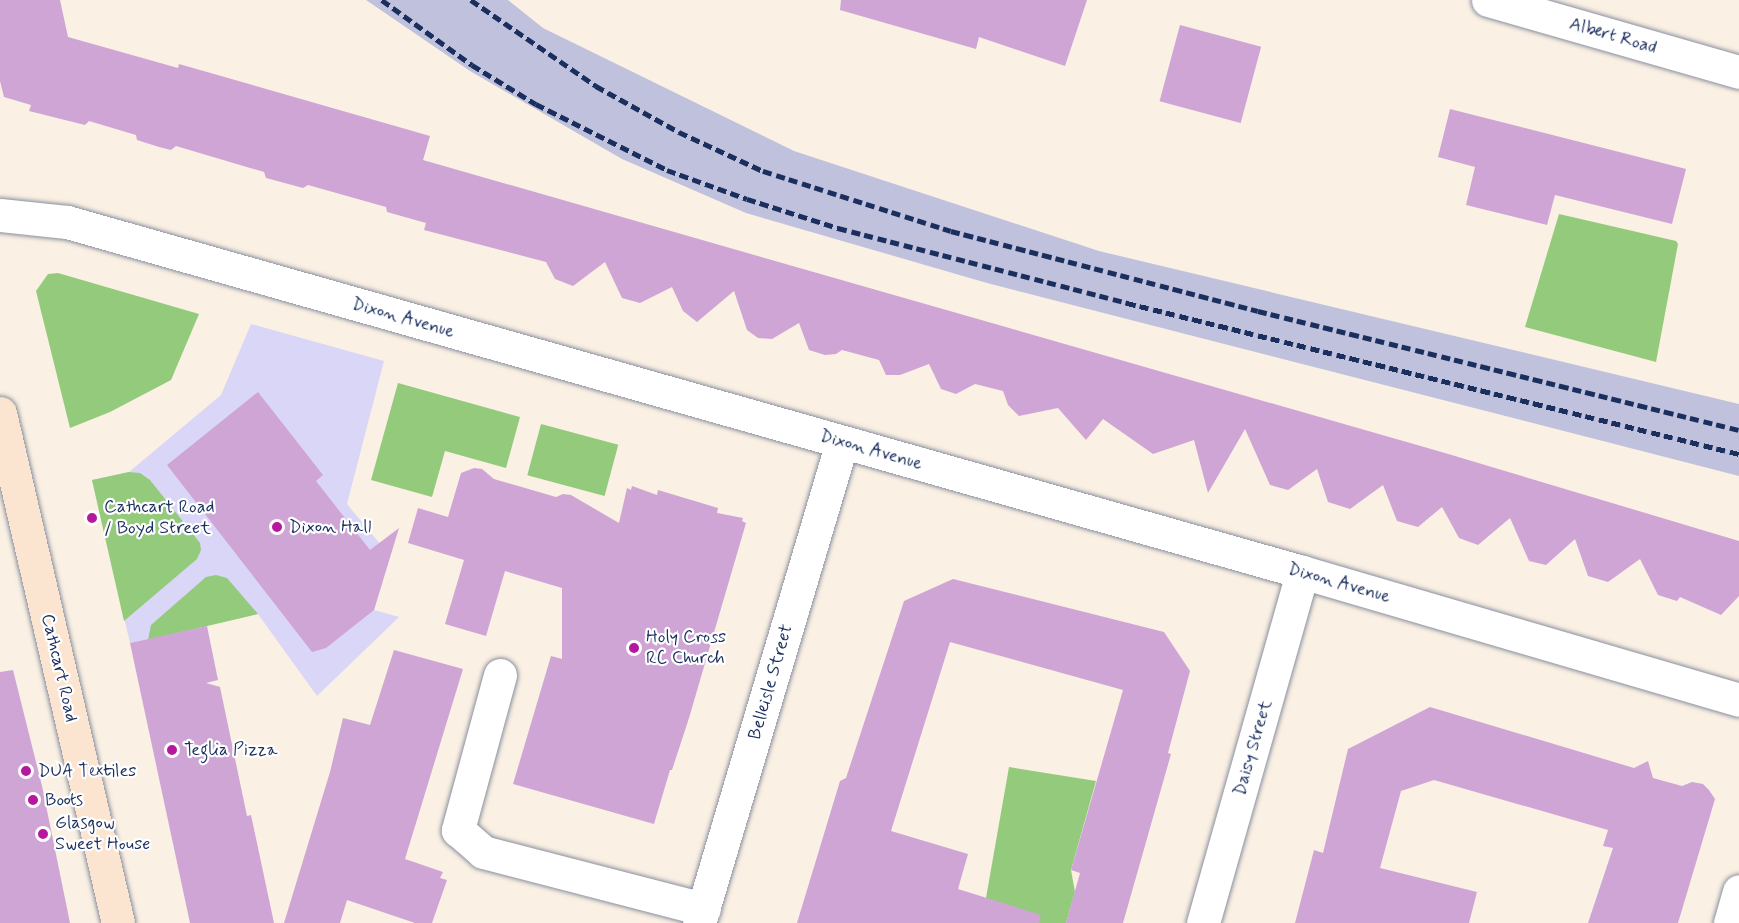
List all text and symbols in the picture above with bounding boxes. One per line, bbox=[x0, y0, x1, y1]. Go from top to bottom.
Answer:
street label: Albert Road bbox=[1567, 13, 1659, 59]
street label: Dixon Avenue bbox=[348, 293, 458, 343]
street label: Dixon Avenue bbox=[816, 425, 926, 475]
place label: Cathcart Road / Boyd Street bbox=[104, 497, 215, 540]
marker: Cathcart Road / Boyd Street bbox=[85, 511, 99, 525]
place label: Dixon Hall bbox=[289, 516, 370, 538]
marker: Dixon Hall bbox=[270, 520, 284, 534]
street label: Dixon Avenue bbox=[1284, 558, 1394, 608]
street label: Cathcart Road bbox=[36, 612, 82, 724]
street label: Belleisle Street bbox=[744, 622, 798, 742]
place label: Holy Cross RC Church bbox=[646, 627, 729, 670]
marker: Holy Cross RC Church bbox=[627, 641, 641, 655]
street label: Daisy Street bbox=[1229, 698, 1277, 798]
place label: Teglia Pizza bbox=[184, 739, 275, 761]
marker: Teglia Pizza bbox=[165, 743, 179, 757]
place label: DUA Textiles bbox=[38, 760, 136, 782]
marker: DUA Textiles bbox=[19, 764, 33, 778]
place label: Boots bbox=[45, 789, 83, 811]
marker: Boots bbox=[26, 793, 40, 807]
place label: Glasgow Sweet House bbox=[55, 813, 150, 856]
marker: Glasgow Sweet House bbox=[36, 827, 50, 841]

